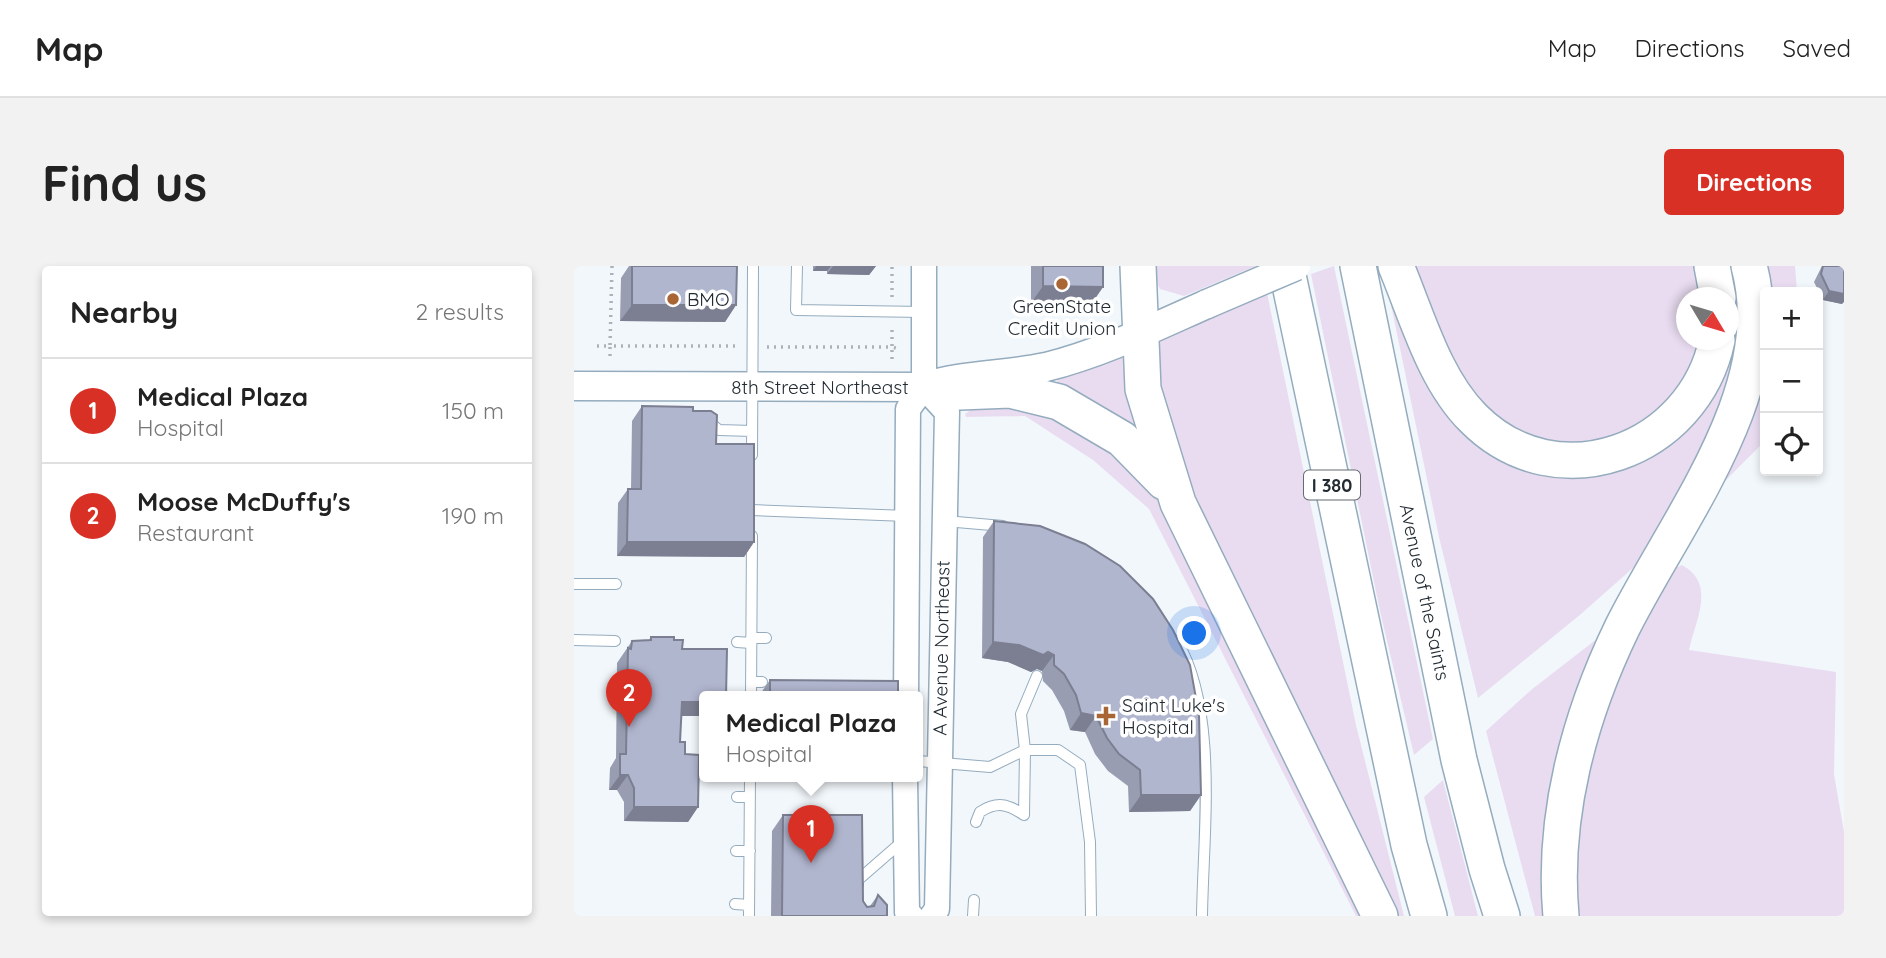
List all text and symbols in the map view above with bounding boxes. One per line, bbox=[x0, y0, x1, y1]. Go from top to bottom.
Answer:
text: Map bbox=[35, 28, 103, 69]
text: Map bbox=[1548, 33, 1597, 63]
text: Directions bbox=[1635, 33, 1745, 63]
text: Saved bbox=[1783, 33, 1851, 63]
button: Directions bbox=[1664, 149, 1844, 215]
text: Find us bbox=[42, 152, 207, 213]
marker: GreenState Credit Union bbox=[1054, 276, 1070, 292]
place label: BMO bbox=[687, 287, 730, 311]
north arrow bbox=[1676, 287, 1739, 350]
map controls bbox=[1760, 287, 1823, 476]
button: + bbox=[1760, 287, 1823, 350]
marker: BMO bbox=[665, 291, 681, 307]
text: Nearby bbox=[70, 293, 178, 331]
place label: GreenState Credit Union bbox=[1008, 294, 1116, 340]
text: 2 results bbox=[415, 297, 504, 326]
button: − bbox=[1760, 350, 1823, 413]
street label: 8th Street Northeast bbox=[731, 375, 909, 399]
text: Medical Plaza bbox=[137, 380, 308, 413]
text: 1 bbox=[89, 396, 97, 425]
text: 150 m bbox=[442, 396, 504, 425]
text: Hospital bbox=[137, 413, 224, 442]
button: locate bbox=[1760, 413, 1823, 476]
road number: I 380 bbox=[1304, 470, 1360, 499]
text: Moose McDuffy's bbox=[137, 485, 351, 518]
text: 2 bbox=[86, 501, 100, 530]
text: 190 m bbox=[442, 501, 504, 530]
street label: Avenue of the Saints bbox=[1395, 502, 1455, 683]
text: Restaurant bbox=[137, 518, 254, 547]
street label: A Avenue Northeast bbox=[927, 560, 955, 736]
your location bbox=[1177, 616, 1211, 650]
pin: 2 bbox=[606, 669, 652, 727]
popup bbox=[699, 691, 923, 782]
place label: Saint Luke's Hospital bbox=[1122, 693, 1225, 739]
text: Medical Plaza bbox=[725, 706, 897, 739]
marker: Saint Luke's Hospital bbox=[1096, 706, 1116, 726]
text: Hospital bbox=[725, 739, 813, 768]
pin: 1 bbox=[788, 805, 834, 863]

